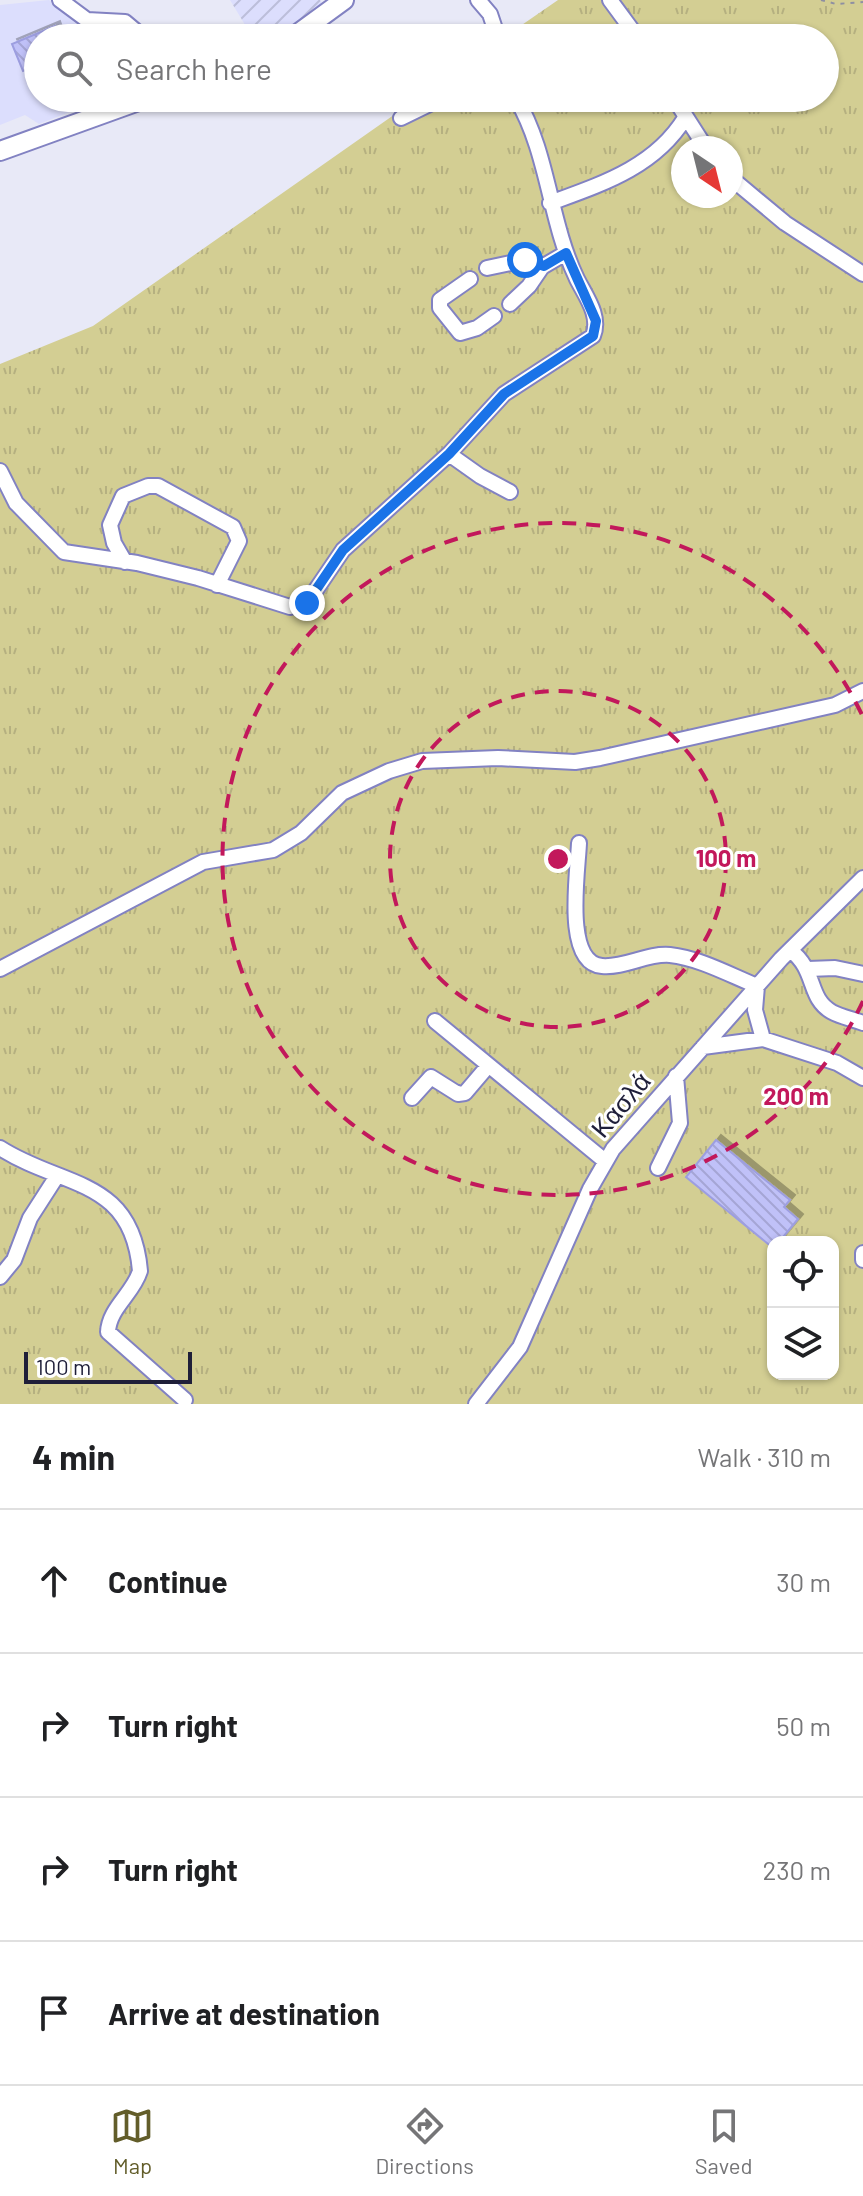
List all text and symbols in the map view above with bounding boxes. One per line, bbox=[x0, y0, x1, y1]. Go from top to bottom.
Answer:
search box bbox=[24, 24, 839, 112]
icon: search bbox=[52, 46, 96, 90]
text: Search here bbox=[116, 50, 272, 86]
north arrow bbox=[671, 136, 743, 208]
route start bbox=[507, 242, 543, 278]
route end bbox=[289, 585, 325, 621]
text: 100 m bbox=[696, 843, 756, 872]
centre of rings bbox=[544, 845, 572, 873]
street label: Κασλά bbox=[584, 1065, 656, 1143]
text: 200 m bbox=[763, 1081, 829, 1110]
map controls bbox=[767, 1236, 839, 1380]
button: locate bbox=[767, 1236, 839, 1308]
button: layers bbox=[767, 1308, 839, 1380]
scale bar bbox=[24, 1348, 192, 1384]
text: 100 m bbox=[36, 1353, 91, 1379]
text: 4 min bbox=[32, 1436, 115, 1477]
text: Walk · 310 m bbox=[698, 1441, 831, 1472]
icon: ahead bbox=[32, 1559, 76, 1603]
text: Continue bbox=[108, 1563, 228, 1599]
text: 30 m bbox=[776, 1566, 831, 1597]
icon: right bbox=[32, 1703, 76, 1747]
text: Turn right bbox=[108, 1707, 238, 1743]
text: 50 m bbox=[776, 1710, 831, 1741]
icon: right bbox=[32, 1847, 76, 1891]
text: Turn right bbox=[108, 1851, 238, 1887]
text: 230 m bbox=[762, 1854, 831, 1885]
icon: arrive bbox=[32, 1991, 76, 2035]
text: Arrive at destination bbox=[108, 1995, 380, 2031]
tab: Map bbox=[110, 2104, 154, 2178]
tab: Directions bbox=[375, 2104, 474, 2178]
tab: Saved bbox=[695, 2104, 752, 2178]

